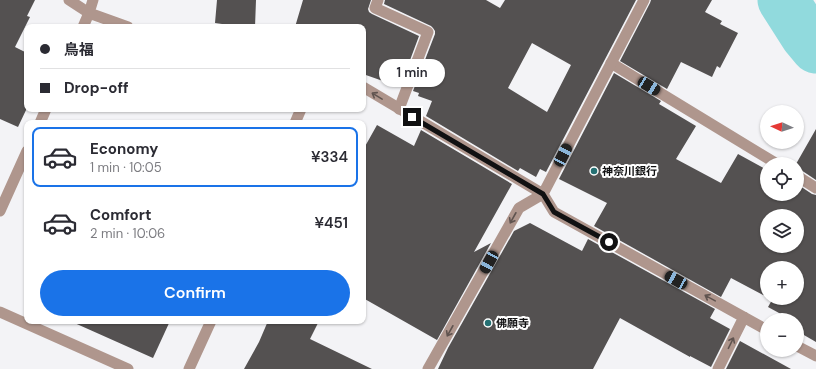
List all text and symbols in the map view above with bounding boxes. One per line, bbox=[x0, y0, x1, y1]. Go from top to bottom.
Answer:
text: 鳥福 bbox=[64, 40, 94, 60]
callout: 1 min bbox=[379, 59, 445, 87]
text: 1 min bbox=[396, 64, 428, 81]
car bbox=[636, 75, 662, 97]
text: Drop-off bbox=[64, 78, 129, 98]
one-way arrow bbox=[371, 91, 383, 99]
north arrow bbox=[760, 105, 804, 149]
map controls bbox=[760, 105, 804, 357]
route end bbox=[403, 108, 421, 126]
icon: car bbox=[42, 139, 78, 175]
text: Economy bbox=[90, 139, 158, 159]
car bbox=[552, 142, 574, 168]
text: ¥334 bbox=[311, 147, 348, 167]
button: locate bbox=[760, 157, 804, 201]
text: 1 min · 10:05 bbox=[90, 159, 162, 176]
place label: 神奈川銀行 bbox=[602, 164, 657, 178]
marker: 神奈川銀行 bbox=[589, 166, 599, 176]
icon: car bbox=[42, 205, 78, 241]
text: Comfort bbox=[90, 205, 151, 225]
button: layers bbox=[760, 209, 804, 253]
one-way arrow bbox=[509, 212, 517, 224]
text: ¥451 bbox=[314, 213, 348, 233]
text: 2 min · 10:06 bbox=[90, 225, 165, 242]
route start bbox=[600, 233, 618, 251]
car bbox=[478, 249, 500, 275]
button: + bbox=[760, 261, 804, 305]
car bbox=[663, 269, 689, 291]
button: Confirm bbox=[40, 270, 350, 316]
one-way arrow bbox=[704, 294, 716, 302]
button: − bbox=[760, 313, 804, 357]
place label: 佛願寺 bbox=[496, 316, 529, 330]
marker: 佛願寺 bbox=[483, 318, 493, 328]
one-way arrow bbox=[445, 325, 453, 337]
one-way arrow bbox=[728, 337, 735, 349]

